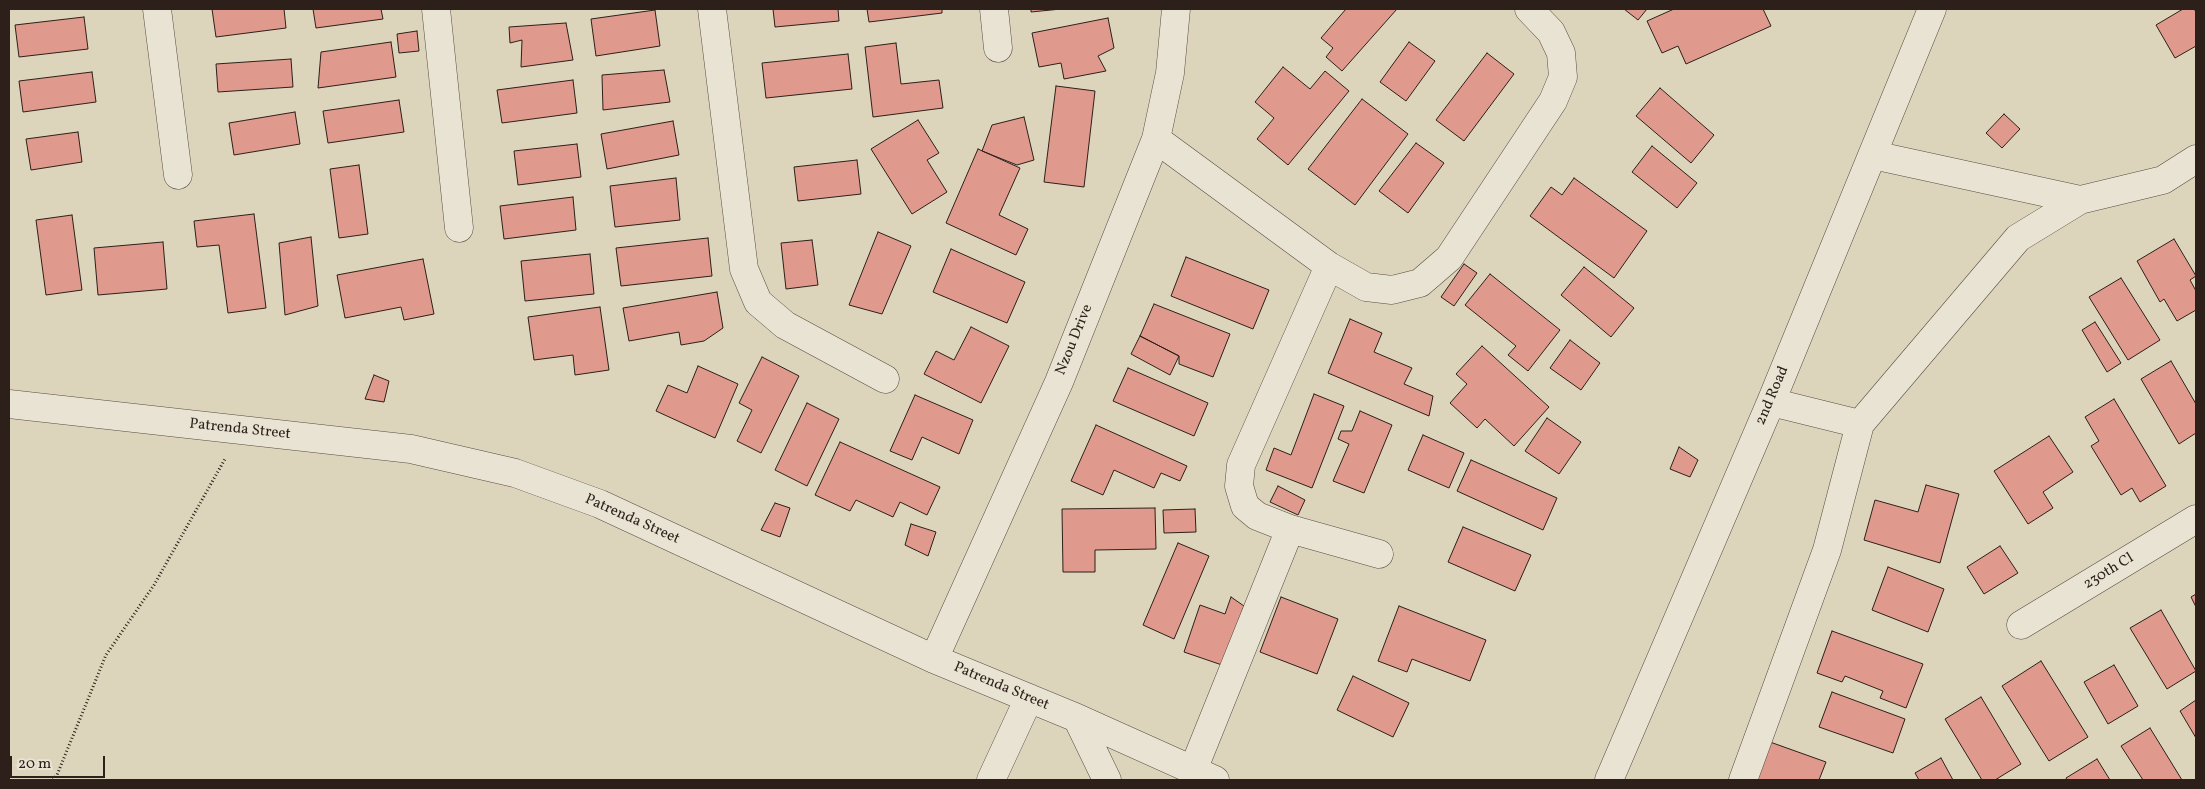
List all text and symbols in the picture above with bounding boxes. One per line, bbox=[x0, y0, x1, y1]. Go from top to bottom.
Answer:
street label: Nzou Drive bbox=[1053, 302, 1097, 378]
street label: 2nd Road bbox=[1753, 364, 1793, 428]
street label: Patrenda Street bbox=[188, 416, 292, 444]
street label: Patrenda Street bbox=[582, 491, 682, 549]
street label: 230th Cl bbox=[2081, 550, 2137, 594]
street label: Patrenda Street bbox=[951, 659, 1051, 715]
scale bar bbox=[12, 746, 108, 778]
text: 20 m bbox=[18, 754, 51, 775]

